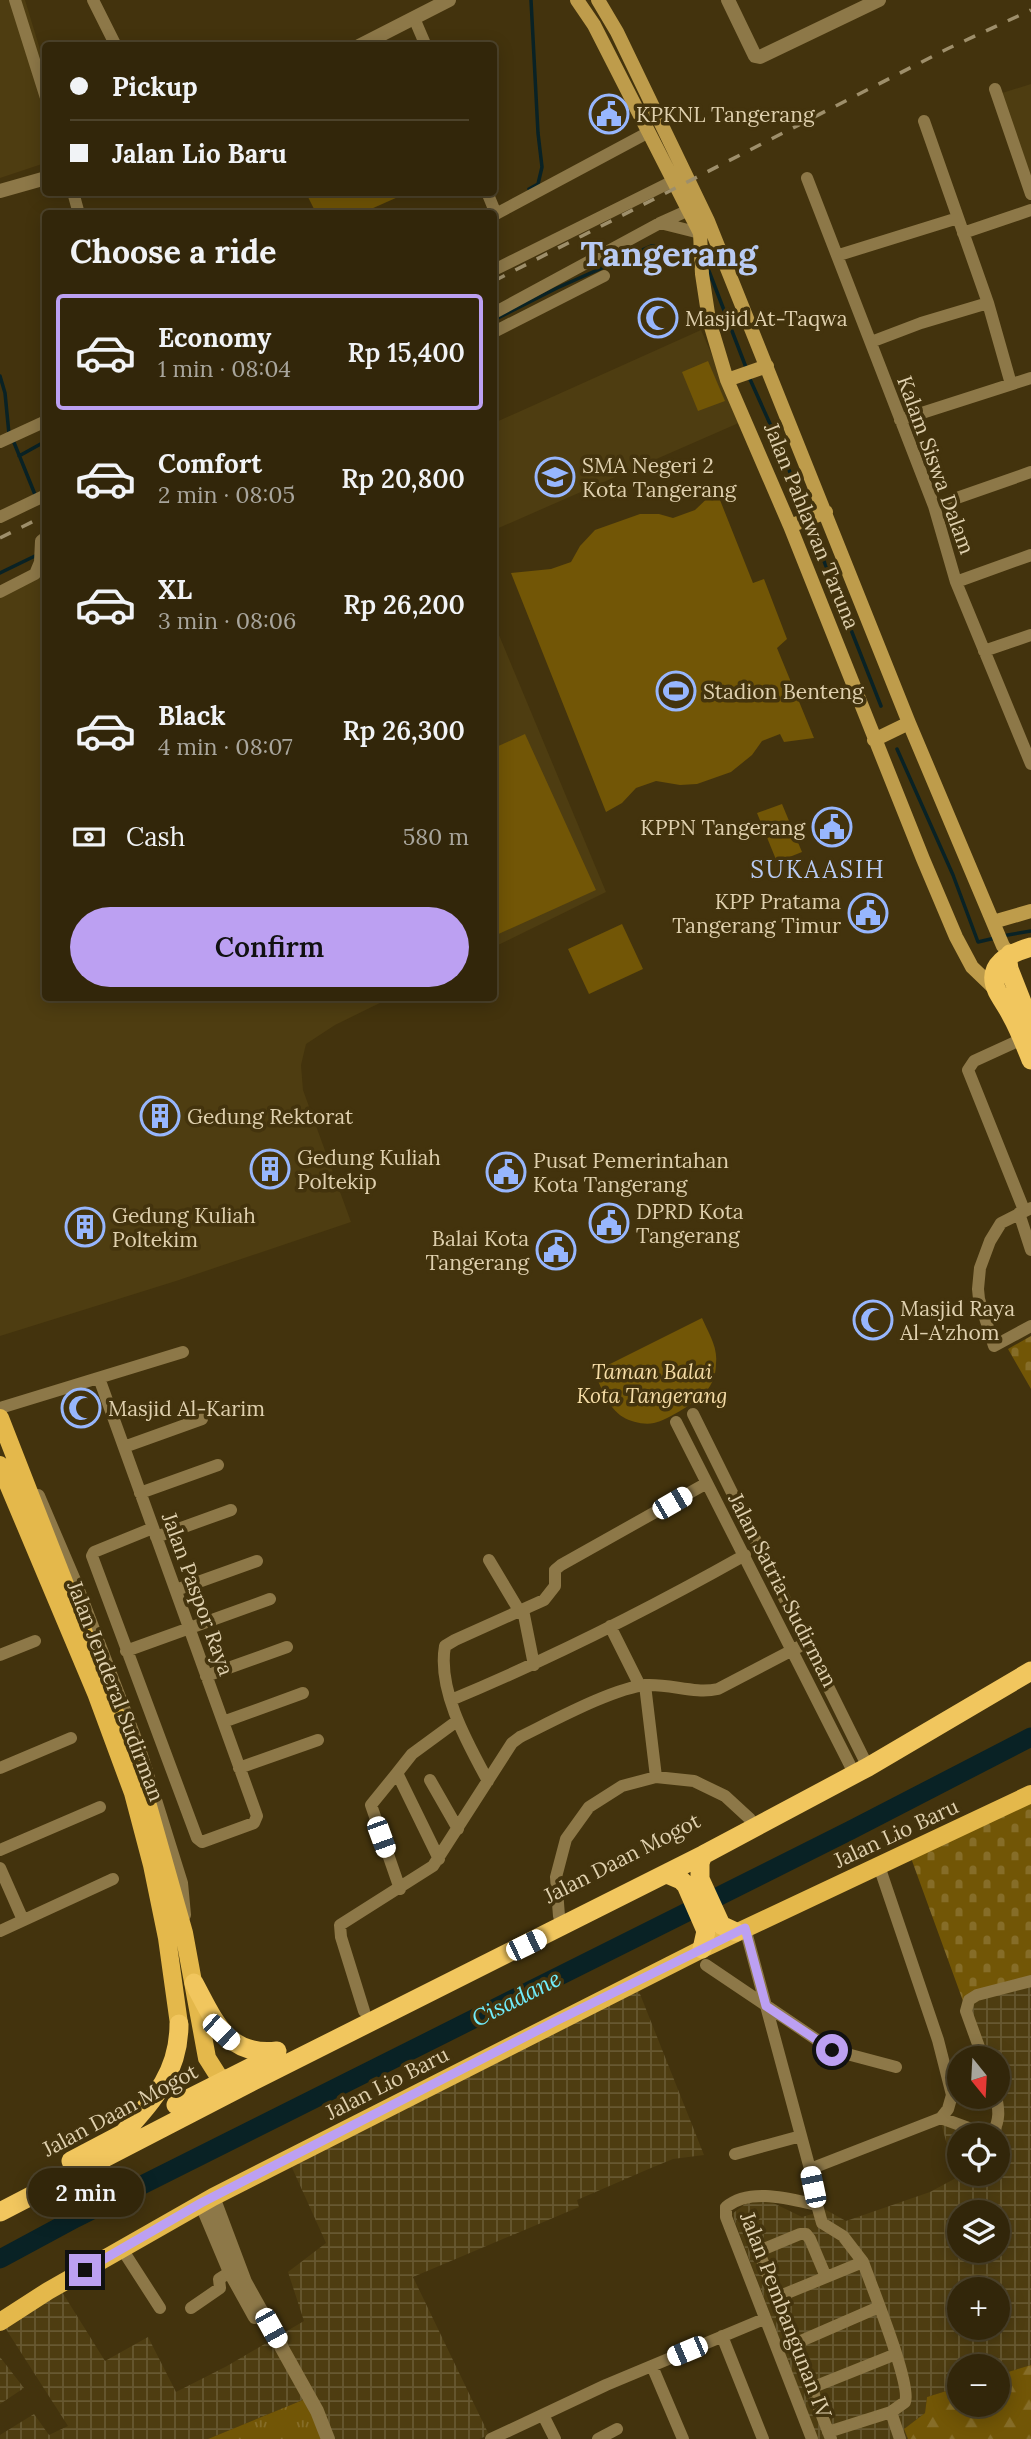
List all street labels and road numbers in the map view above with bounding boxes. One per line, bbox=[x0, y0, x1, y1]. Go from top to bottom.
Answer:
street label: Kalam Siswa Dalam bbox=[891, 372, 981, 558]
street label: Jalan Pahlawan Taruna bbox=[758, 418, 866, 633]
street label: Jalan Satria-Sudirman bbox=[722, 1488, 844, 1692]
street label: Jalan Paspor Raya bbox=[156, 1508, 240, 1679]
street label: Jalan Jenderal Sudirman bbox=[61, 1576, 171, 1805]
street label: Jalan Lio Baru bbox=[828, 1792, 963, 1874]
street label: Jalan Daan Mogot bbox=[538, 1807, 706, 1910]
street label: Jalan Lio Baru bbox=[320, 2040, 453, 2126]
street label: Jalan Daan Mogot bbox=[37, 2057, 203, 2163]
street label: Jalan Pembangunan IV bbox=[734, 2207, 838, 2423]

